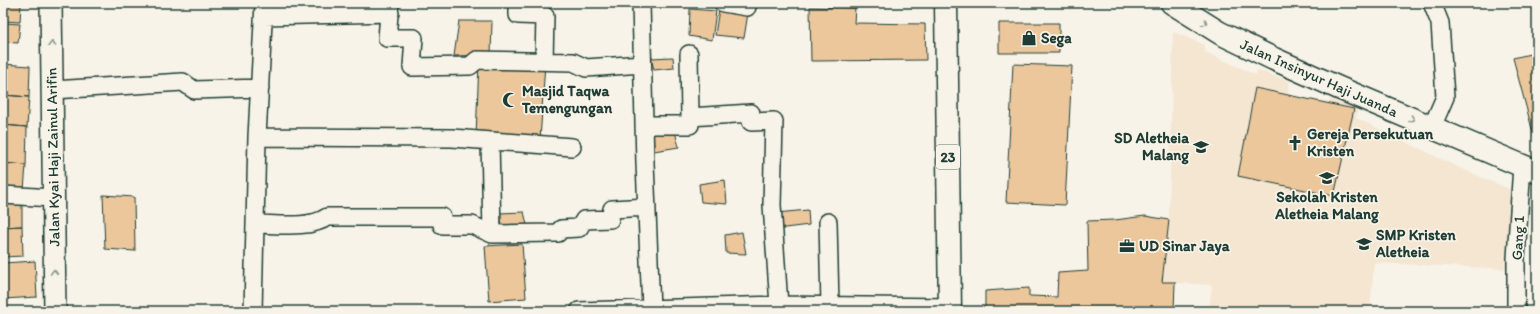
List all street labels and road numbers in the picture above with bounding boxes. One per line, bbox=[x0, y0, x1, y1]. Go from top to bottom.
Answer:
street label: Jalan Insinyur Haji Juanda bbox=[1237, 35, 1401, 121]
street label: Jalan Kyai Haji Zainul Arifin bbox=[42, 67, 64, 247]
road number: 23 bbox=[936, 145, 960, 169]
street label: Gang 1 bbox=[1508, 215, 1528, 261]

